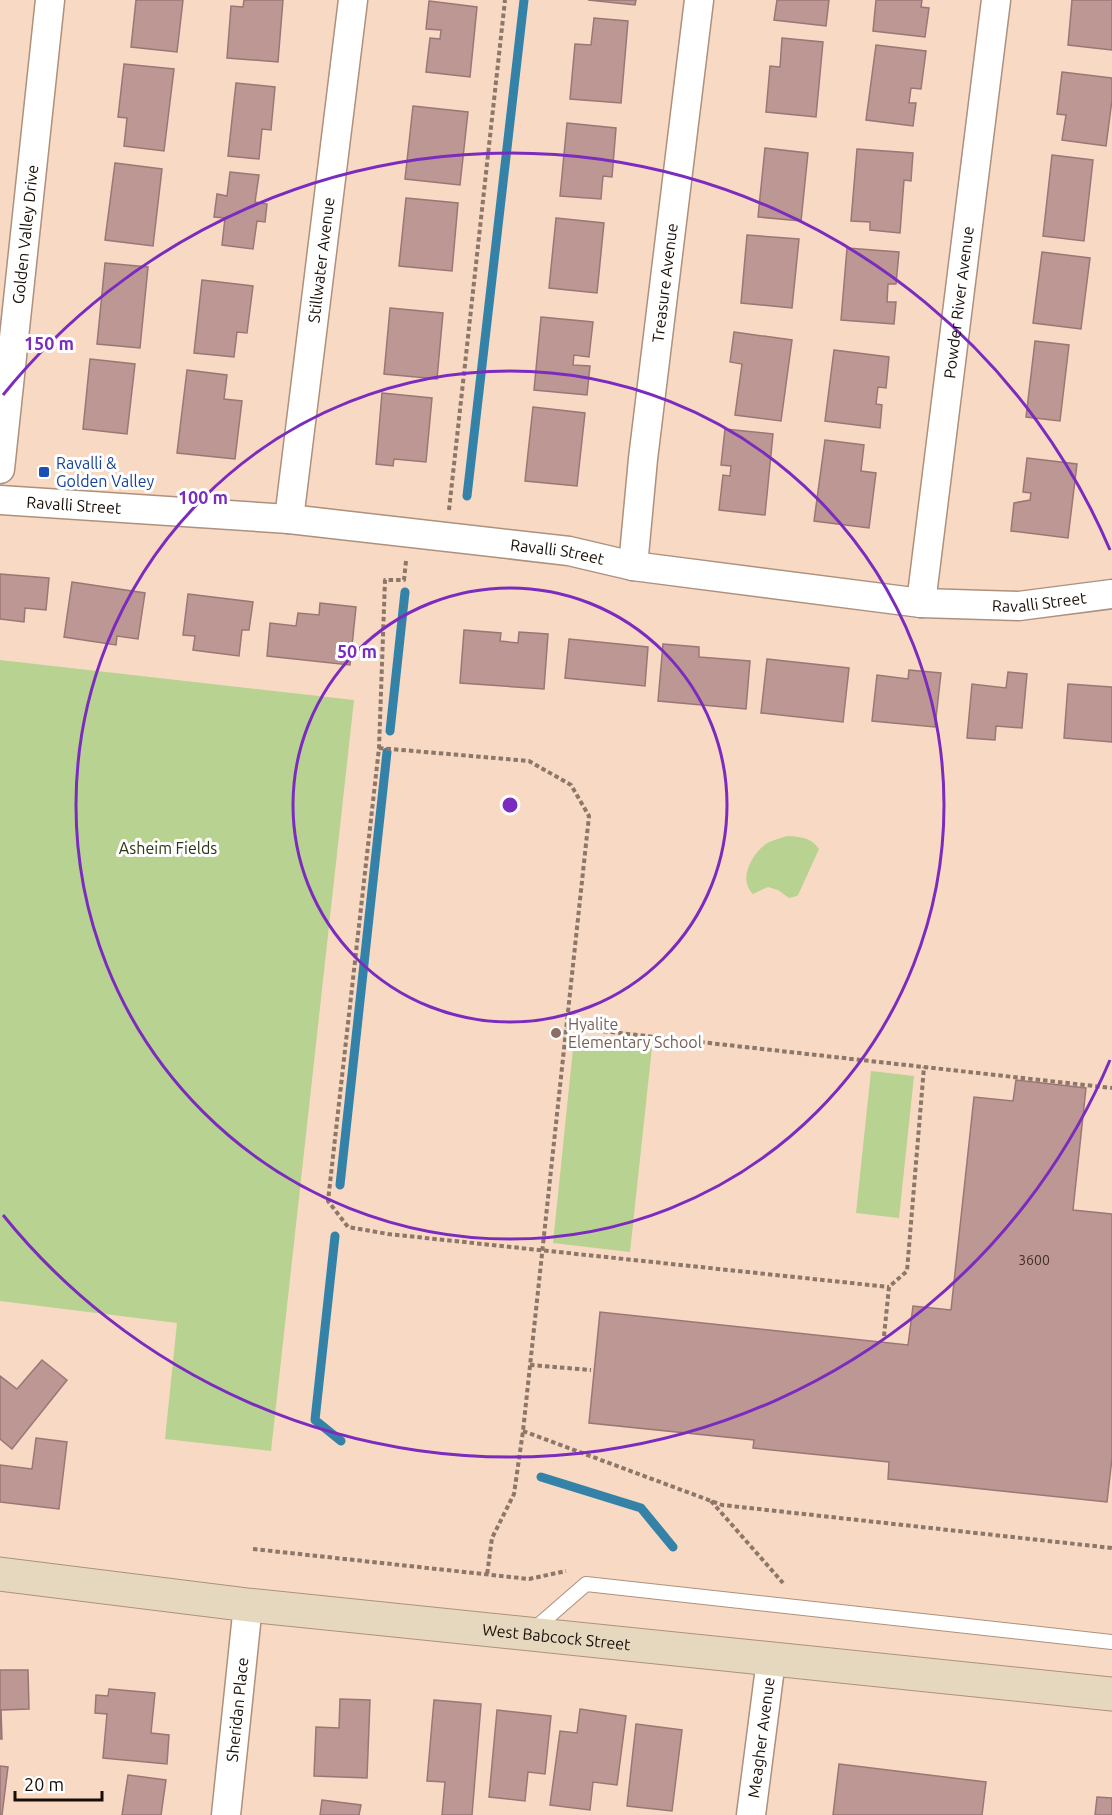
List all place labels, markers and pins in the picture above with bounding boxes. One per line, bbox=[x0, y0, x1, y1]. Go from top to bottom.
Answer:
place label: Ravalli & Golden Valley bbox=[56, 454, 154, 490]
marker: Ravalli & Golden Valley bbox=[37, 465, 51, 479]
centre of rings bbox=[500, 795, 520, 815]
place label: Hyalite Elementary School bbox=[568, 1015, 702, 1051]
marker: Hyalite Elementary School bbox=[549, 1026, 563, 1040]

